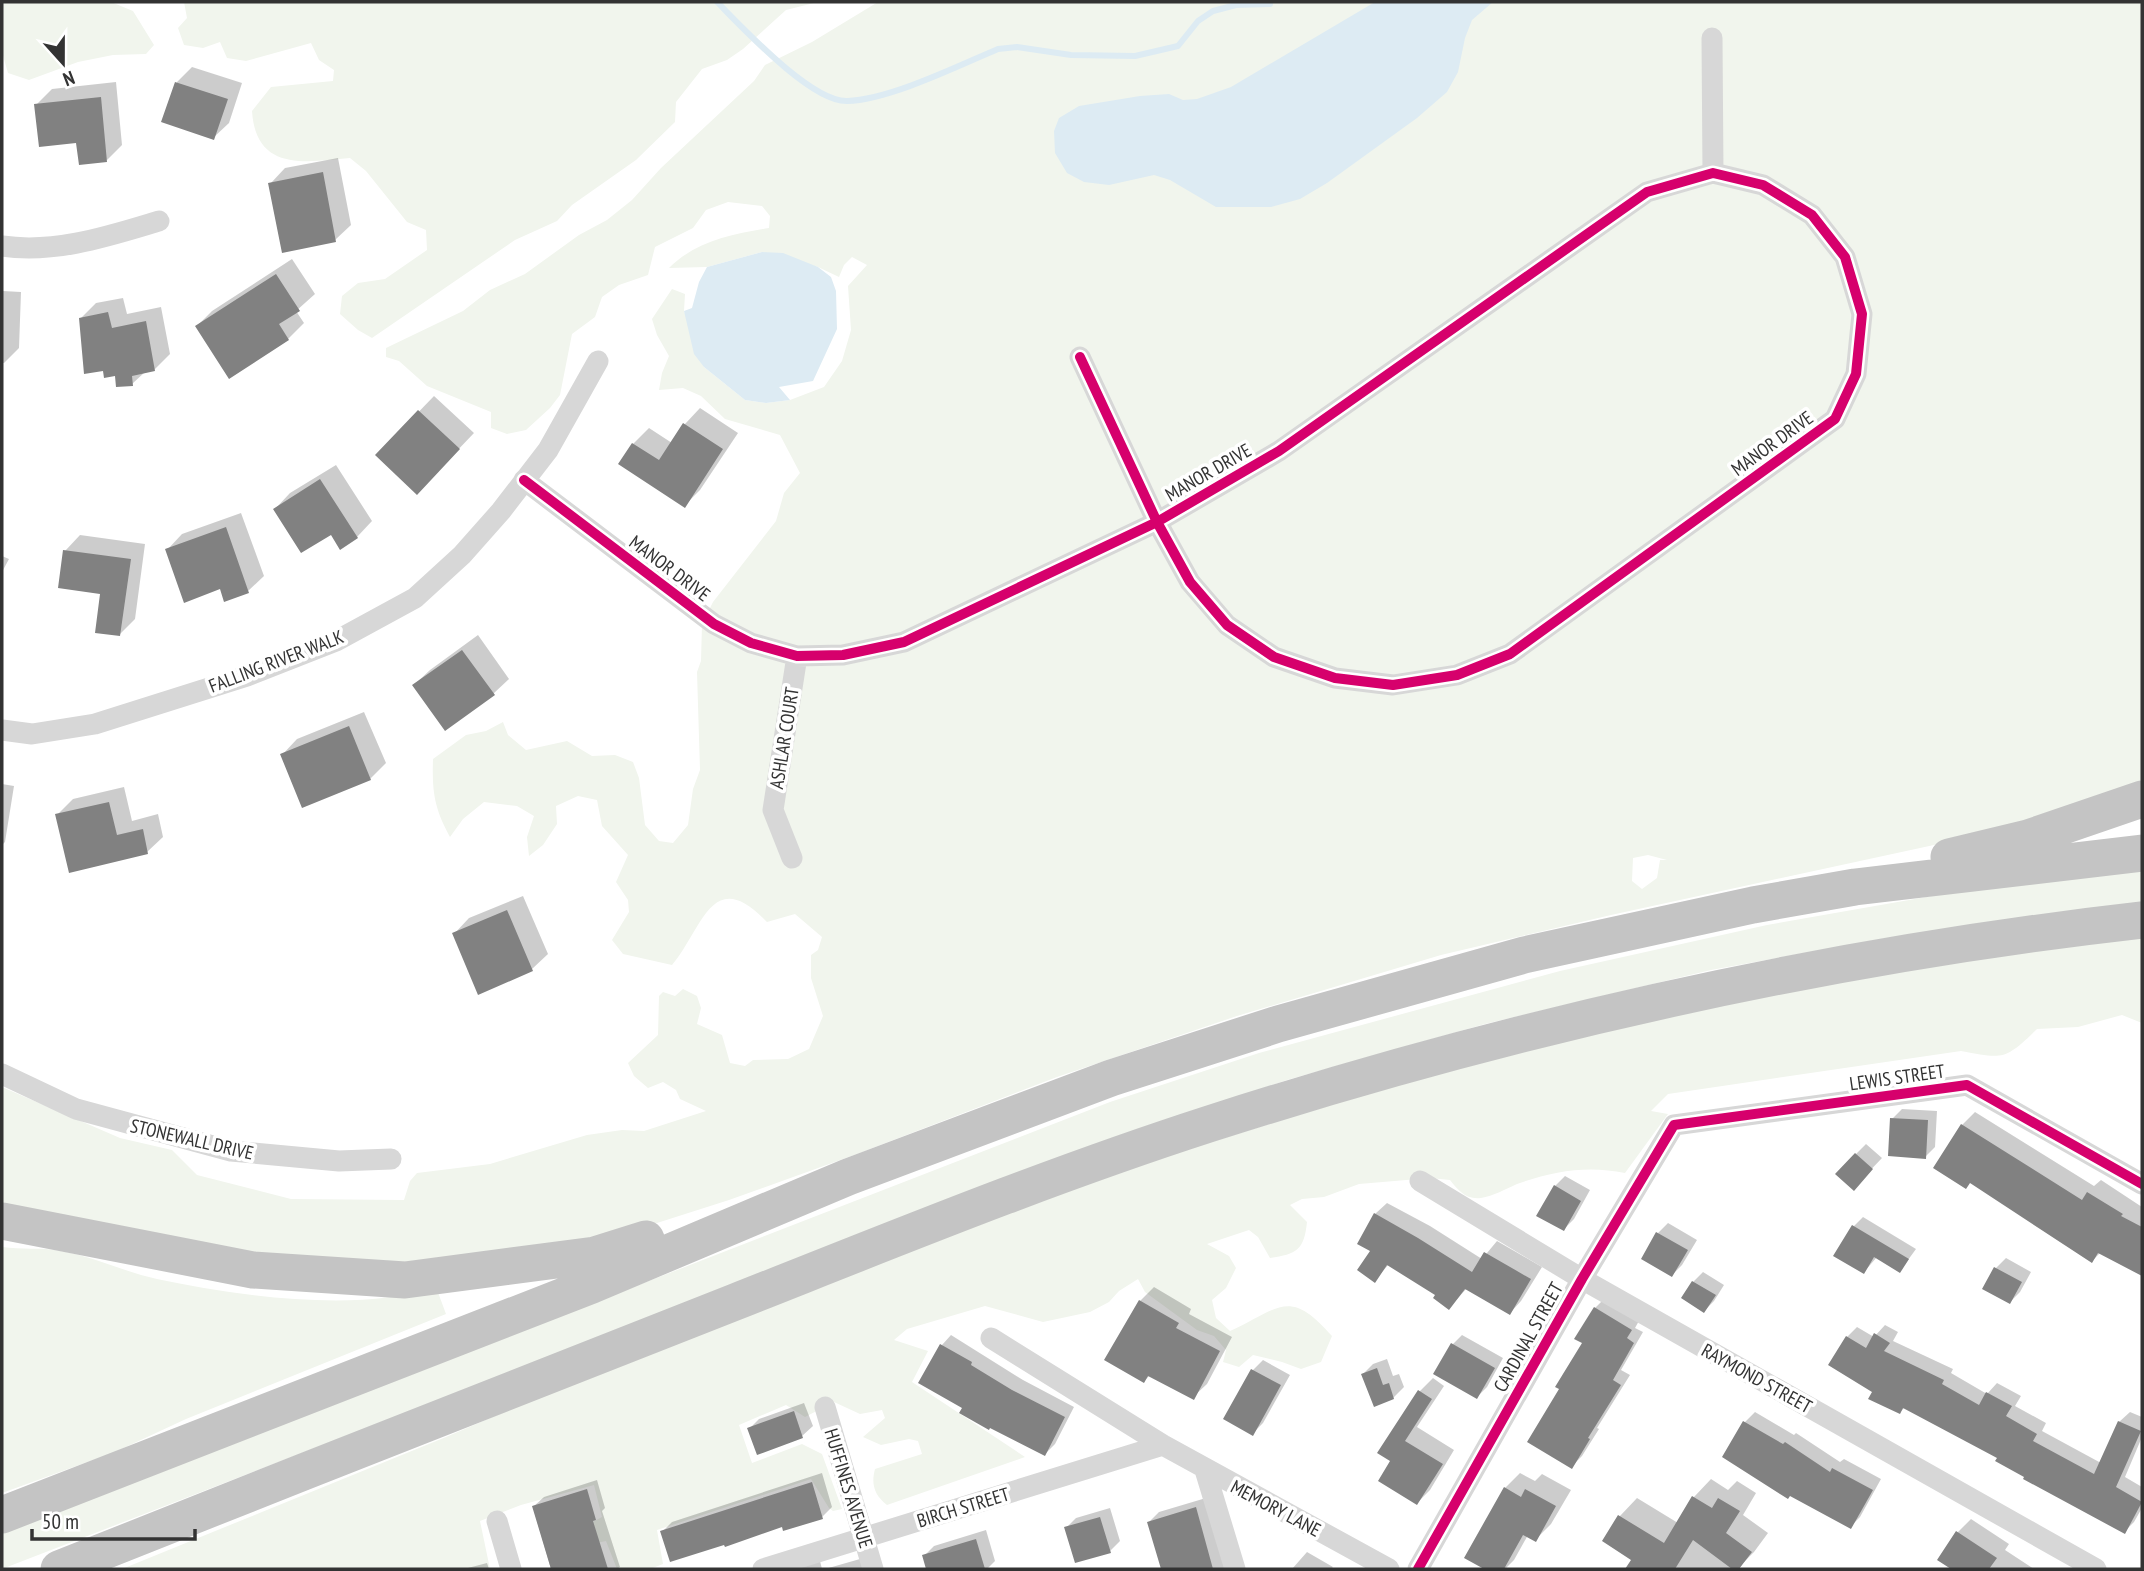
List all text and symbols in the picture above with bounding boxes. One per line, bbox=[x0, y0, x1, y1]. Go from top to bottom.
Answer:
north arrow bbox=[28, 28, 98, 98]
text: N bbox=[60, 66, 78, 92]
street label: MANOR DRIVE bbox=[1726, 405, 1818, 481]
street label: MANOR DRIVE bbox=[1161, 438, 1255, 506]
street label: MANOR DRIVE bbox=[625, 530, 715, 606]
street label: FALLING RIVER WALK bbox=[205, 624, 347, 698]
street label: ASHLAR COURT bbox=[764, 685, 804, 791]
street label: LEWIS STREET bbox=[1848, 1058, 1947, 1096]
street label: STONEWALL DRIVE bbox=[128, 1113, 256, 1165]
street label: CARDINAL STREET bbox=[1488, 1278, 1568, 1396]
street label: RAYMOND STREET bbox=[1698, 1338, 1817, 1418]
street label: HUFFINES AVENUE bbox=[819, 1425, 879, 1551]
street label: MEMORY LANE bbox=[1227, 1474, 1325, 1542]
street label: BIRCH STREET bbox=[914, 1481, 1013, 1532]
scale bar bbox=[32, 1498, 194, 1542]
text: 50 m bbox=[42, 1508, 79, 1535]

